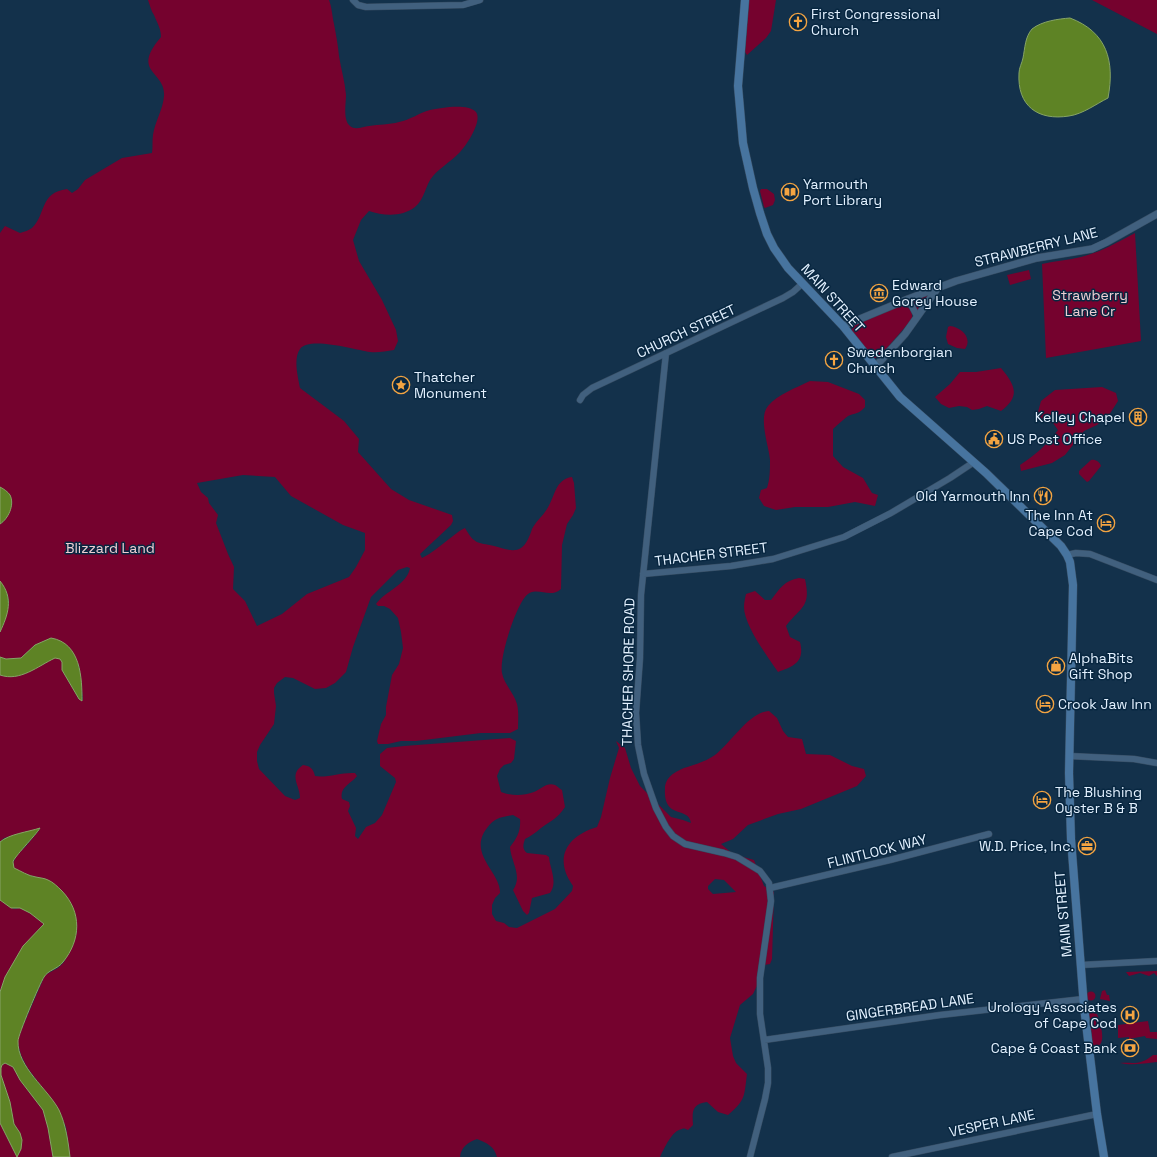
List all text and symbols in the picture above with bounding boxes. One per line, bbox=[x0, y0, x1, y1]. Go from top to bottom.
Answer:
place label: First Congressional Church bbox=[811, 5, 940, 39]
church icon: First Congressional Church bbox=[788, 12, 808, 32]
place label: Yarmouth Port Library bbox=[803, 175, 882, 209]
library icon: Yarmouth Port Library bbox=[780, 182, 800, 202]
street label: STRAWBERRY LANE bbox=[973, 223, 1099, 271]
street label: MAIN STREET bbox=[797, 260, 869, 336]
place label: Edward Gorey House bbox=[892, 276, 977, 310]
museum icon: Edward Gorey House bbox=[869, 283, 889, 303]
park label: Strawberry Lane Cr bbox=[1052, 286, 1128, 320]
street label: CHURCH STREET bbox=[634, 300, 738, 362]
place label: Swedenborgian Church bbox=[847, 343, 953, 377]
church icon: Swedenborgian Church bbox=[824, 350, 844, 370]
place label: Thatcher Monument bbox=[414, 368, 487, 402]
place icon: Thatcher Monument bbox=[391, 375, 411, 395]
building icon: Kelley Chapel bbox=[1128, 407, 1148, 427]
place label: Kelley Chapel bbox=[1035, 408, 1125, 426]
public building icon: US Post Office bbox=[984, 429, 1004, 449]
place label: US Post Office bbox=[1007, 430, 1102, 448]
restaurant icon: Old Yarmouth Inn bbox=[1033, 486, 1053, 506]
place label: Old Yarmouth Inn bbox=[916, 487, 1030, 505]
place label: The Inn At Cape Cod bbox=[1025, 506, 1093, 540]
hotel icon: The Inn At Cape Cod bbox=[1096, 513, 1116, 533]
street label: THACHER STREET bbox=[653, 538, 769, 570]
park label: Blizzard Land bbox=[65, 539, 155, 557]
street label: THACHER SHORE ROAD bbox=[618, 598, 638, 746]
place label: AlphaBits Gift Shop bbox=[1069, 649, 1133, 683]
shop icon: AlphaBits Gift Shop bbox=[1046, 656, 1066, 676]
hotel icon: Crook Jaw Inn bbox=[1035, 694, 1055, 714]
place label: Crook Jaw Inn bbox=[1058, 695, 1152, 713]
place label: The Blushing Oyster B & B bbox=[1055, 783, 1142, 817]
hotel icon: The Blushing Oyster B & B bbox=[1032, 790, 1052, 810]
street label: FLINTLOCK WAY bbox=[825, 830, 929, 872]
office icon: W.D. Price, Inc. bbox=[1077, 836, 1097, 856]
place label: W.D. Price, Inc. bbox=[979, 837, 1074, 855]
street label: MAIN STREET bbox=[1050, 870, 1076, 958]
street label: GINGERBREAD LANE bbox=[845, 989, 975, 1025]
place label: Urology Associates of Cape Cod bbox=[987, 998, 1117, 1032]
hospital icon: Urology Associates of Cape Cod bbox=[1120, 1005, 1140, 1025]
bank icon: Cape & Coast Bank bbox=[1120, 1038, 1140, 1058]
place label: Cape & Coast Bank bbox=[991, 1039, 1117, 1057]
street label: VESPER LANE bbox=[947, 1105, 1037, 1141]

